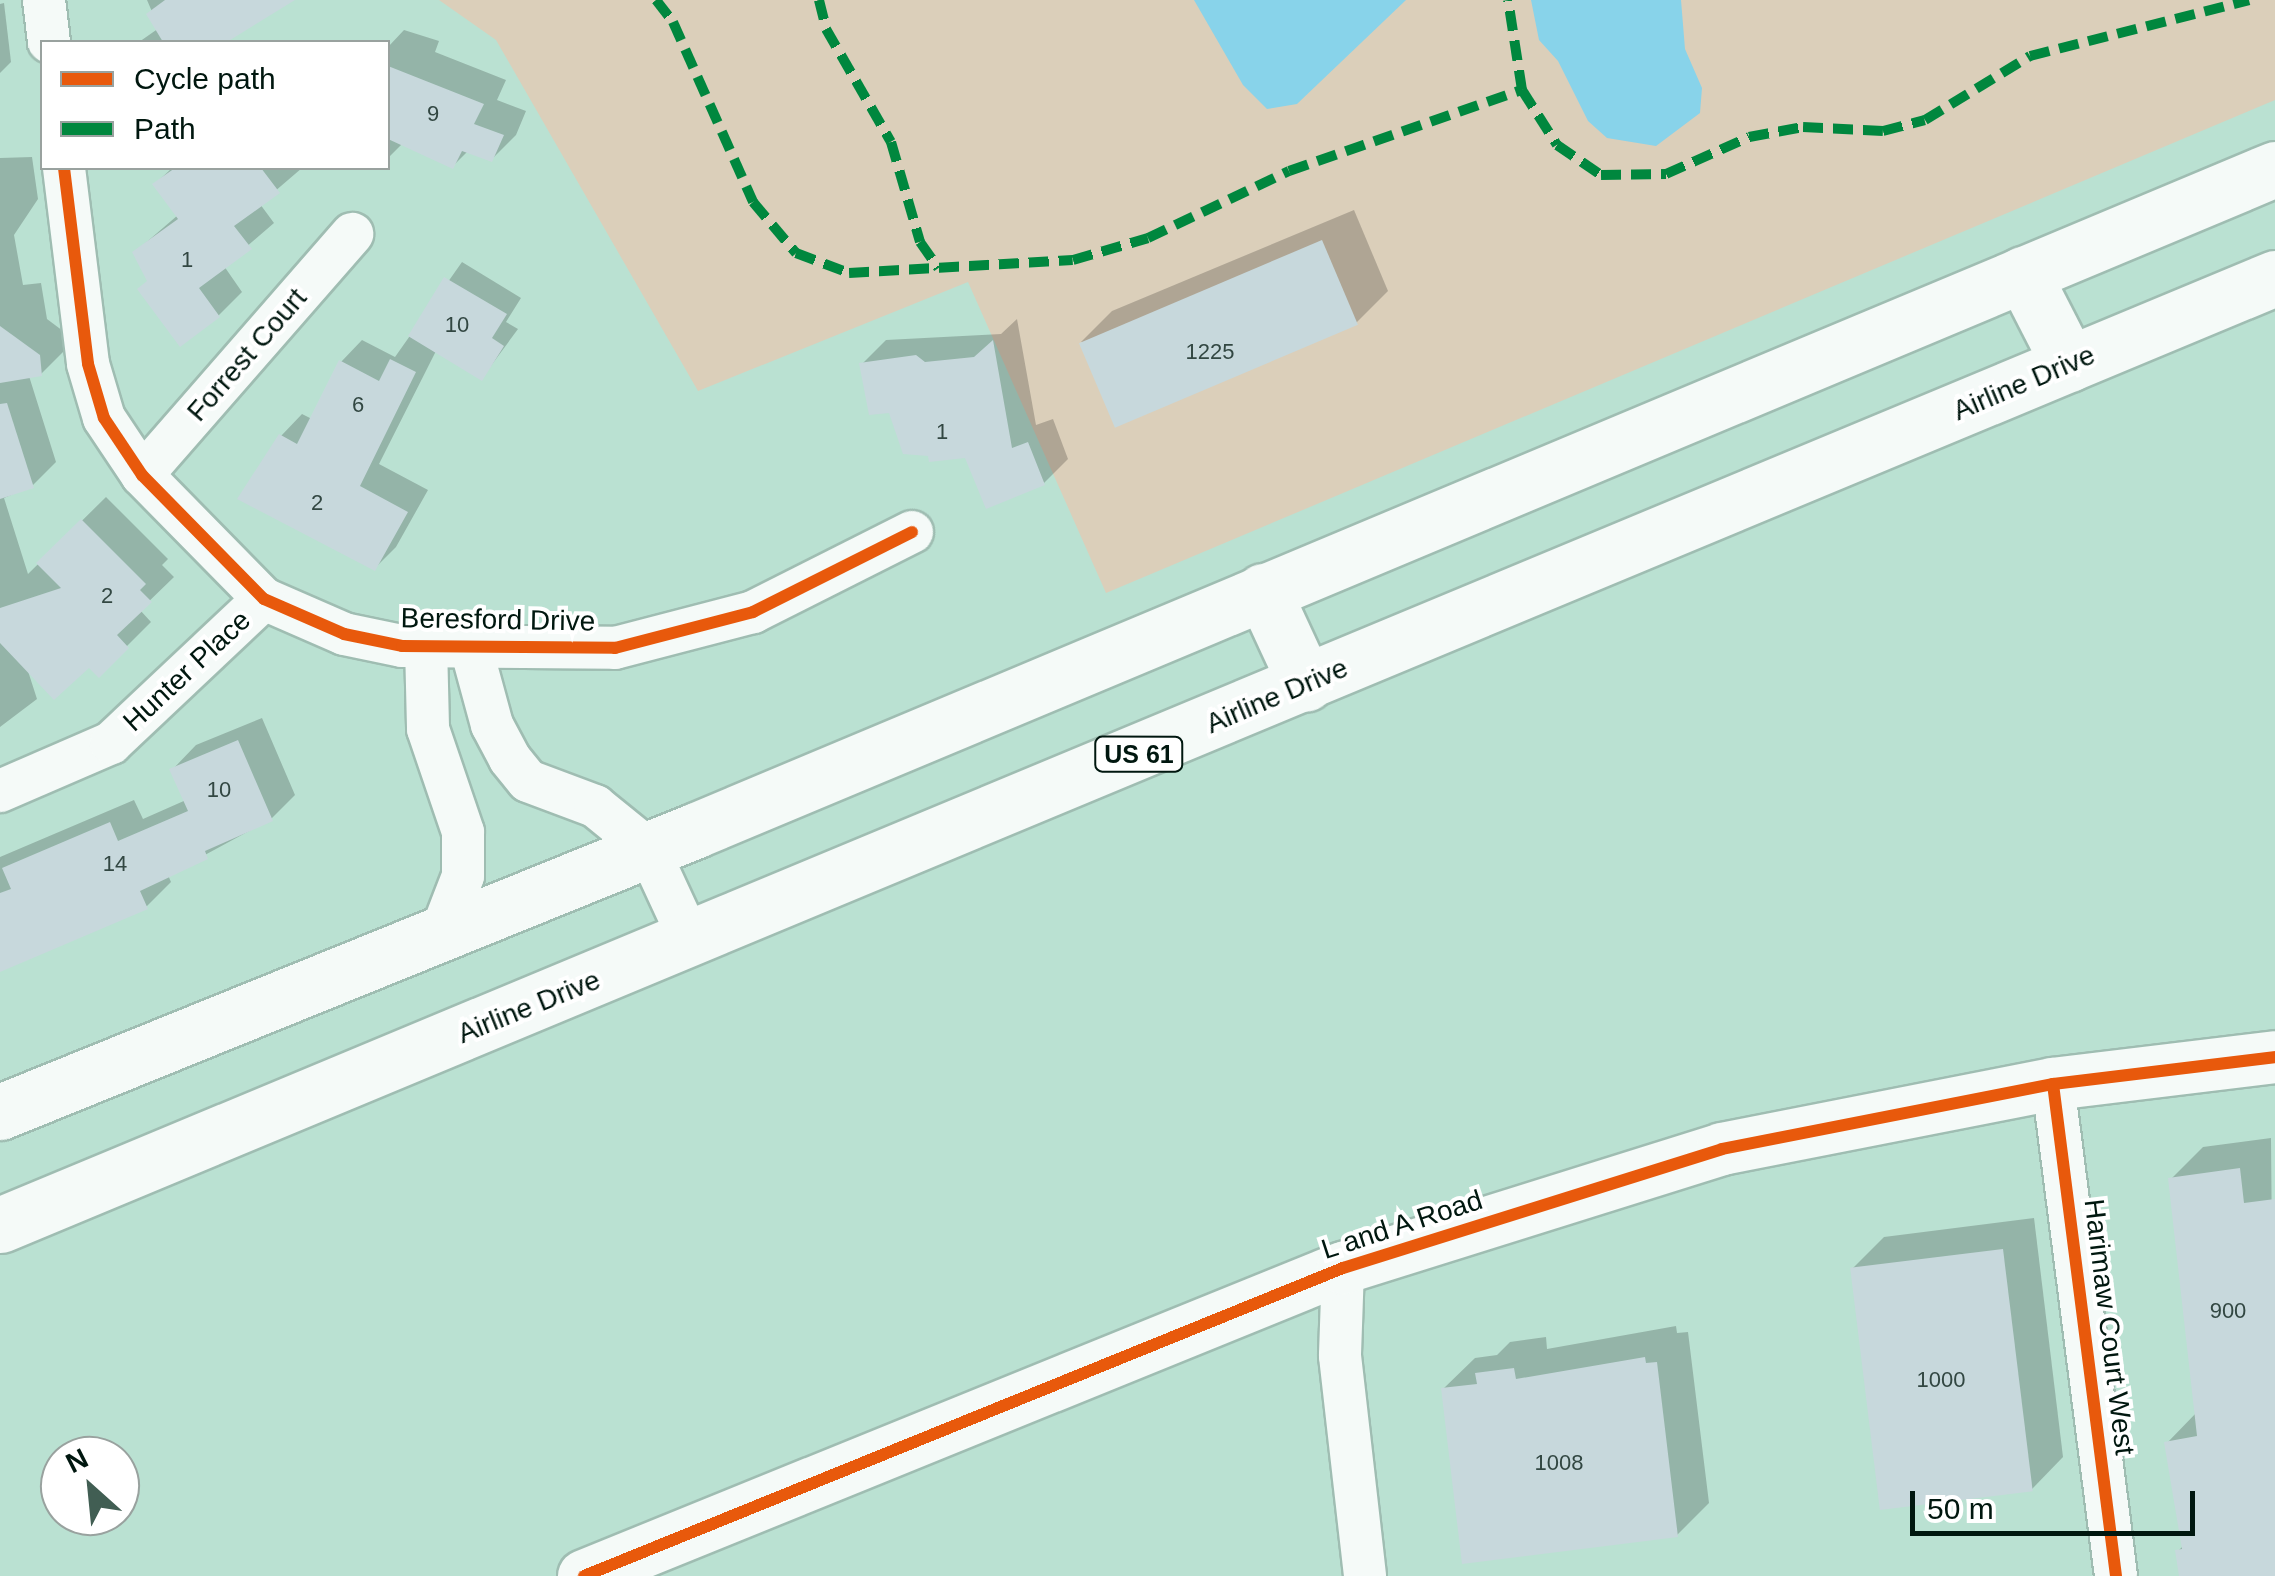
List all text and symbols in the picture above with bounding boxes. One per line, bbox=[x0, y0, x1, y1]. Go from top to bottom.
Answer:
legend bbox=[40, 40, 390, 170]
text: Cycle path bbox=[134, 62, 276, 95]
house number: 9 bbox=[427, 101, 439, 127]
text: Path bbox=[134, 112, 196, 145]
house number: 1 bbox=[181, 247, 193, 273]
street label: Forrest Court bbox=[180, 282, 314, 428]
house number: 10 bbox=[445, 312, 469, 338]
street label: Airline Drive bbox=[1948, 338, 2100, 428]
house number: 1225 bbox=[1186, 339, 1234, 365]
house number: 6 bbox=[352, 392, 364, 418]
house number: 1 bbox=[936, 419, 948, 445]
house number: 2 bbox=[311, 490, 323, 516]
house number: 2 bbox=[101, 583, 113, 609]
street label: Beresford Drive bbox=[400, 602, 596, 638]
street label: Hunter Place bbox=[116, 604, 258, 738]
street label: Airline Drive bbox=[1201, 651, 1353, 741]
road number: US 61 bbox=[1094, 734, 1184, 774]
house number: 10 bbox=[207, 777, 231, 803]
house number: 14 bbox=[103, 851, 127, 877]
street label: Airline Drive bbox=[453, 963, 605, 1051]
street label: L and A Road bbox=[1315, 1183, 1489, 1267]
street label: Harimaw Court West bbox=[2077, 1197, 2141, 1457]
house number: 900 bbox=[2210, 1298, 2246, 1324]
house number: 1000 bbox=[1917, 1367, 1965, 1393]
north arrow bbox=[40, 1436, 140, 1536]
text: N bbox=[61, 1442, 93, 1479]
house number: 1008 bbox=[1535, 1450, 1583, 1476]
scale bar bbox=[1915, 1471, 2200, 1533]
text: 50 m bbox=[1927, 1492, 1994, 1525]

